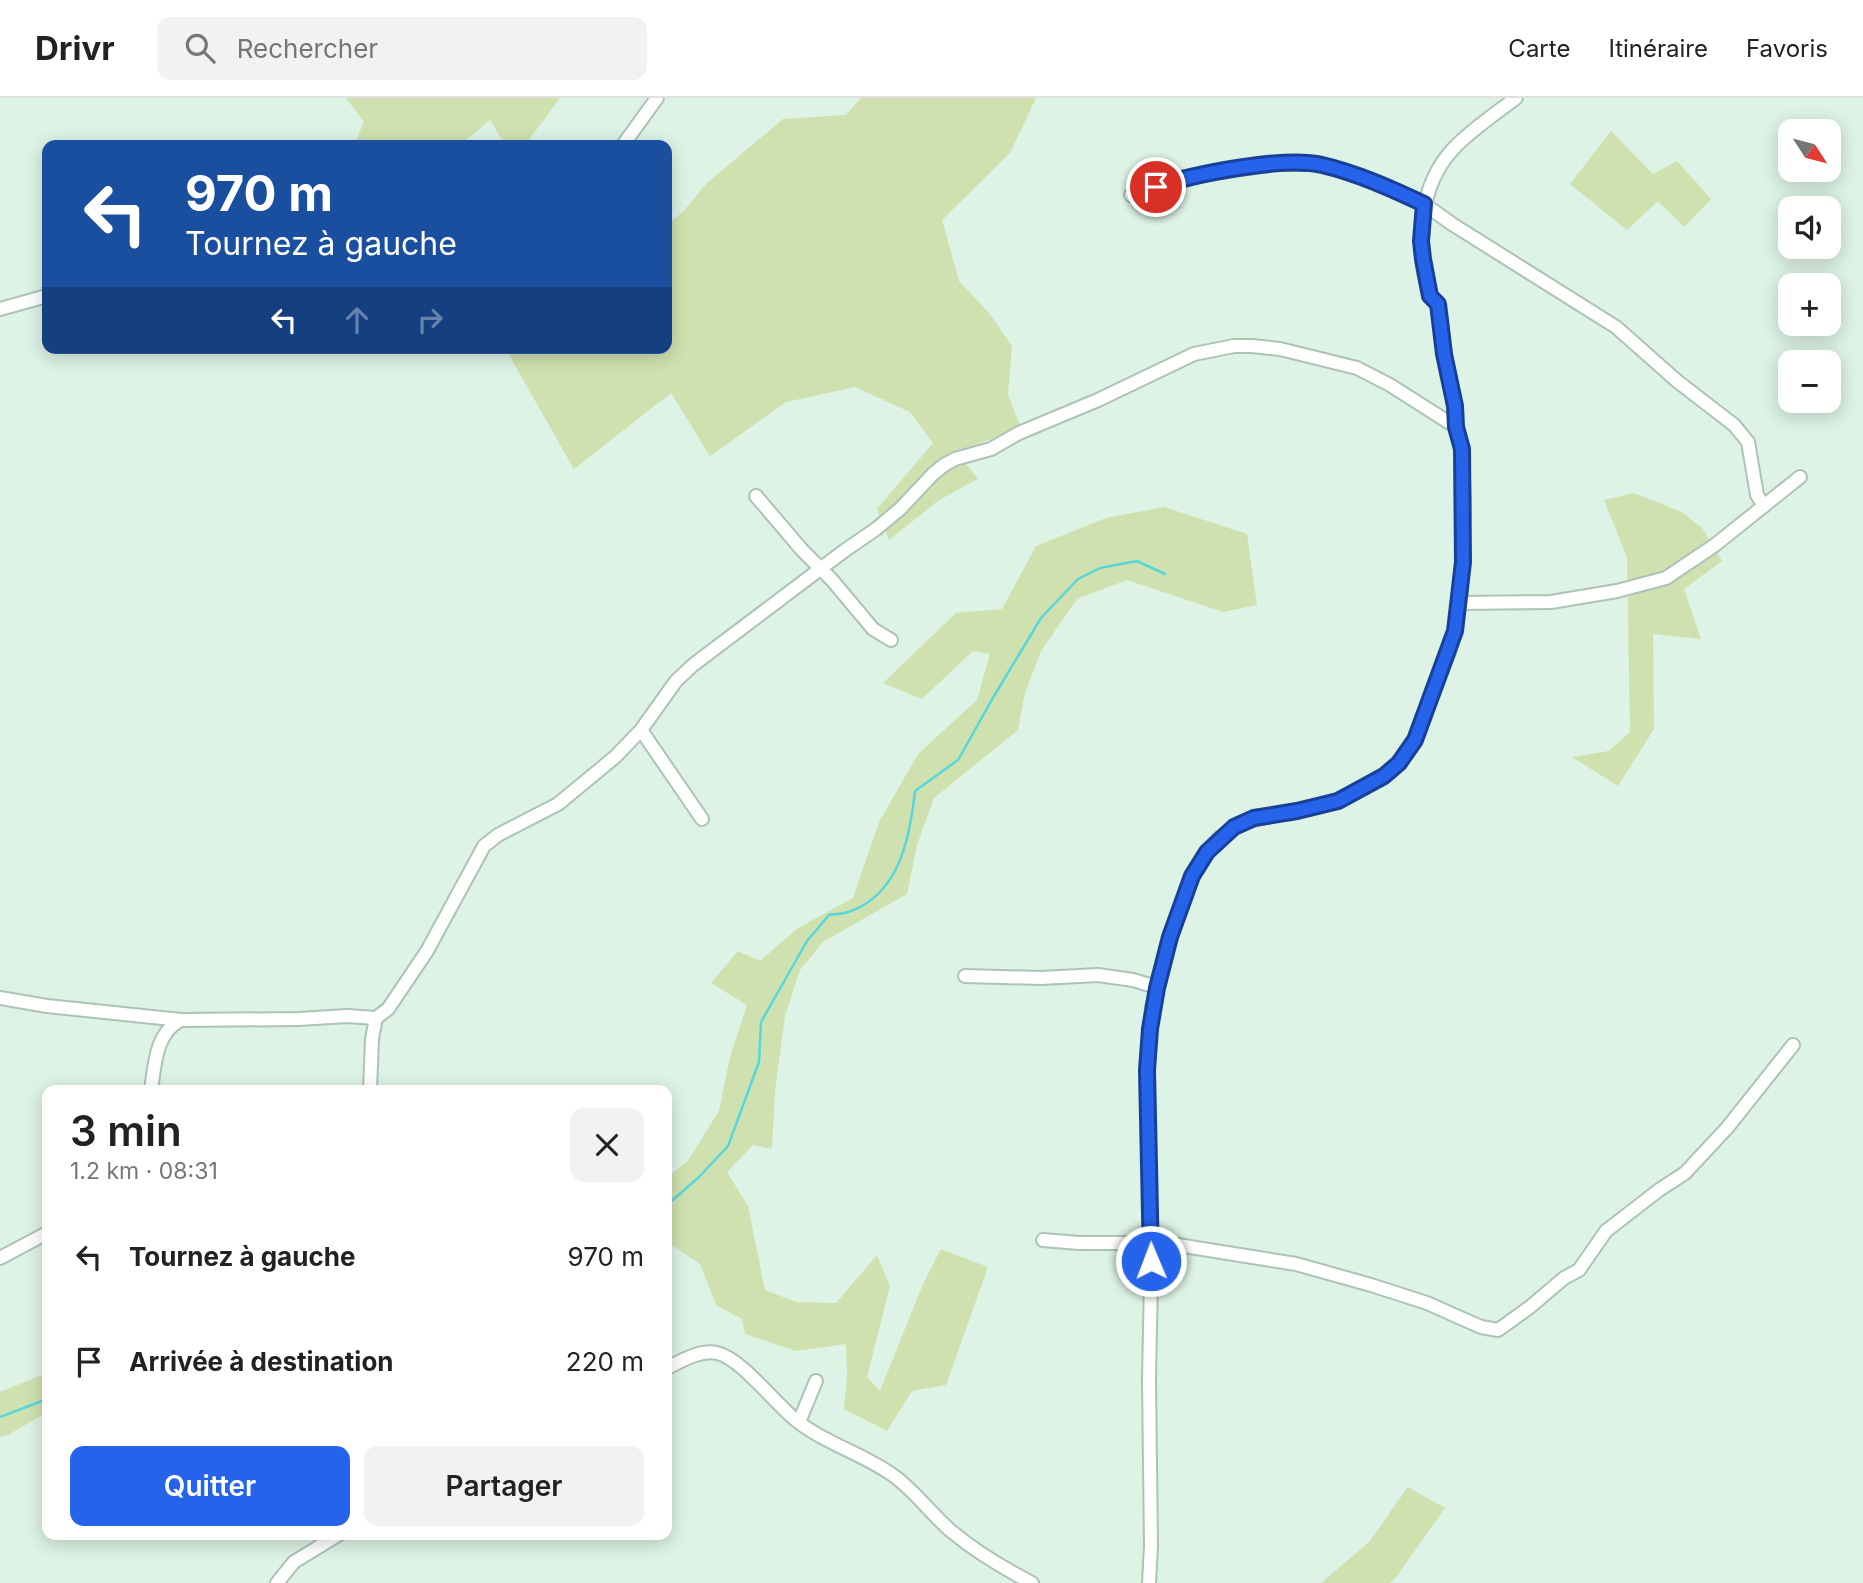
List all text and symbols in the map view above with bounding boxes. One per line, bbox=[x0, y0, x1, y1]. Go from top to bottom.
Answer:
search box bbox=[157, 17, 647, 80]
text: Drivr bbox=[35, 28, 115, 68]
icon: search bbox=[181, 29, 219, 67]
text: Rechercher bbox=[237, 33, 378, 64]
text: Carte bbox=[1508, 34, 1570, 63]
text: Itinéraire bbox=[1608, 34, 1708, 63]
text: Favoris bbox=[1746, 34, 1828, 63]
north arrow bbox=[1778, 119, 1841, 182]
map controls bbox=[1778, 119, 1841, 413]
pin bbox=[1126, 157, 1186, 217]
text: 970 m bbox=[185, 164, 333, 223]
icon: left bbox=[70, 168, 161, 259]
icon: arrive bbox=[1137, 168, 1175, 206]
button: sound bbox=[1778, 196, 1841, 259]
text: Tournez à gauche bbox=[185, 224, 457, 263]
button: + bbox=[1778, 273, 1841, 336]
icon: left bbox=[265, 301, 303, 339]
icon: ahead bbox=[338, 301, 376, 339]
icon: right bbox=[411, 301, 449, 339]
button: − bbox=[1778, 350, 1841, 413]
text: 3 min bbox=[70, 1105, 182, 1156]
button: close bbox=[570, 1108, 644, 1182]
text: 1.2 km · 08:31 bbox=[70, 1157, 218, 1185]
position arrow bbox=[1114, 1224, 1188, 1298]
icon: left bbox=[70, 1238, 108, 1276]
text: Tournez à gauche bbox=[129, 1241, 355, 1272]
text: 970 m bbox=[568, 1241, 644, 1272]
icon: arrive bbox=[70, 1343, 108, 1381]
text: Arrivée à destination bbox=[129, 1346, 394, 1377]
text: 220 m bbox=[566, 1346, 644, 1377]
button: Quitter bbox=[70, 1446, 350, 1526]
button: Partager bbox=[364, 1446, 644, 1526]

